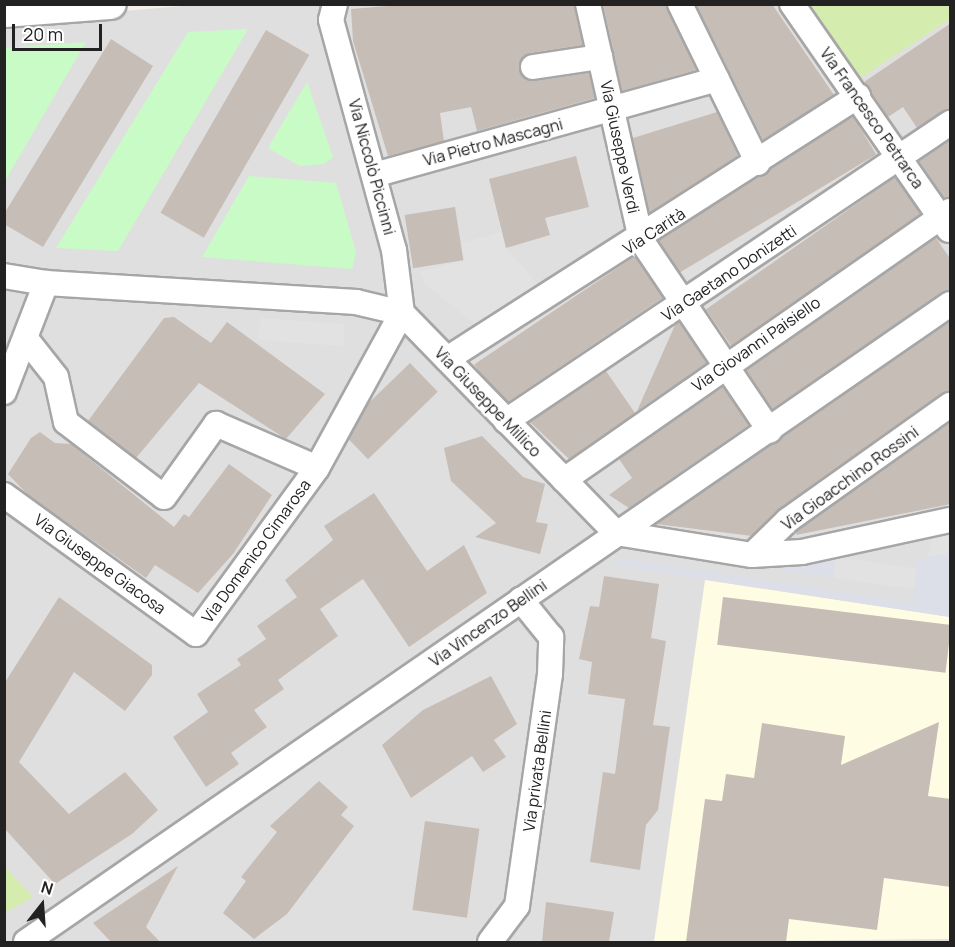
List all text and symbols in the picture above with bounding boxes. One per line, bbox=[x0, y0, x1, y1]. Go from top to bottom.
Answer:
scale bar bbox=[15, 12, 105, 50]
text: 20 m bbox=[23, 22, 63, 46]
street label: Via Francesco Petrarca bbox=[816, 44, 928, 192]
street label: Via Giuseppe Verdi bbox=[597, 79, 643, 215]
street label: Via Niccolò Piccinni bbox=[345, 97, 399, 237]
street label: Via Pietro Mascagni bbox=[421, 114, 565, 170]
street label: Via Carità bbox=[619, 204, 689, 258]
street label: Via Gaetano Donizetti bbox=[658, 221, 800, 325]
street label: Via Giovanni Paisiello bbox=[688, 293, 824, 395]
street label: Via Giuseppe Millico bbox=[431, 343, 545, 461]
street label: Via Gioacchino Rossini bbox=[778, 422, 922, 534]
street label: Via Domenico Cimarosa bbox=[198, 476, 314, 626]
street label: Via Giuseppe Giacosa bbox=[30, 510, 170, 618]
street label: Via Vincenzo Bellini bbox=[426, 575, 550, 671]
street label: Via privata Bellini bbox=[519, 709, 555, 833]
north arrow bbox=[12, 875, 72, 935]
text: N bbox=[39, 876, 56, 900]

